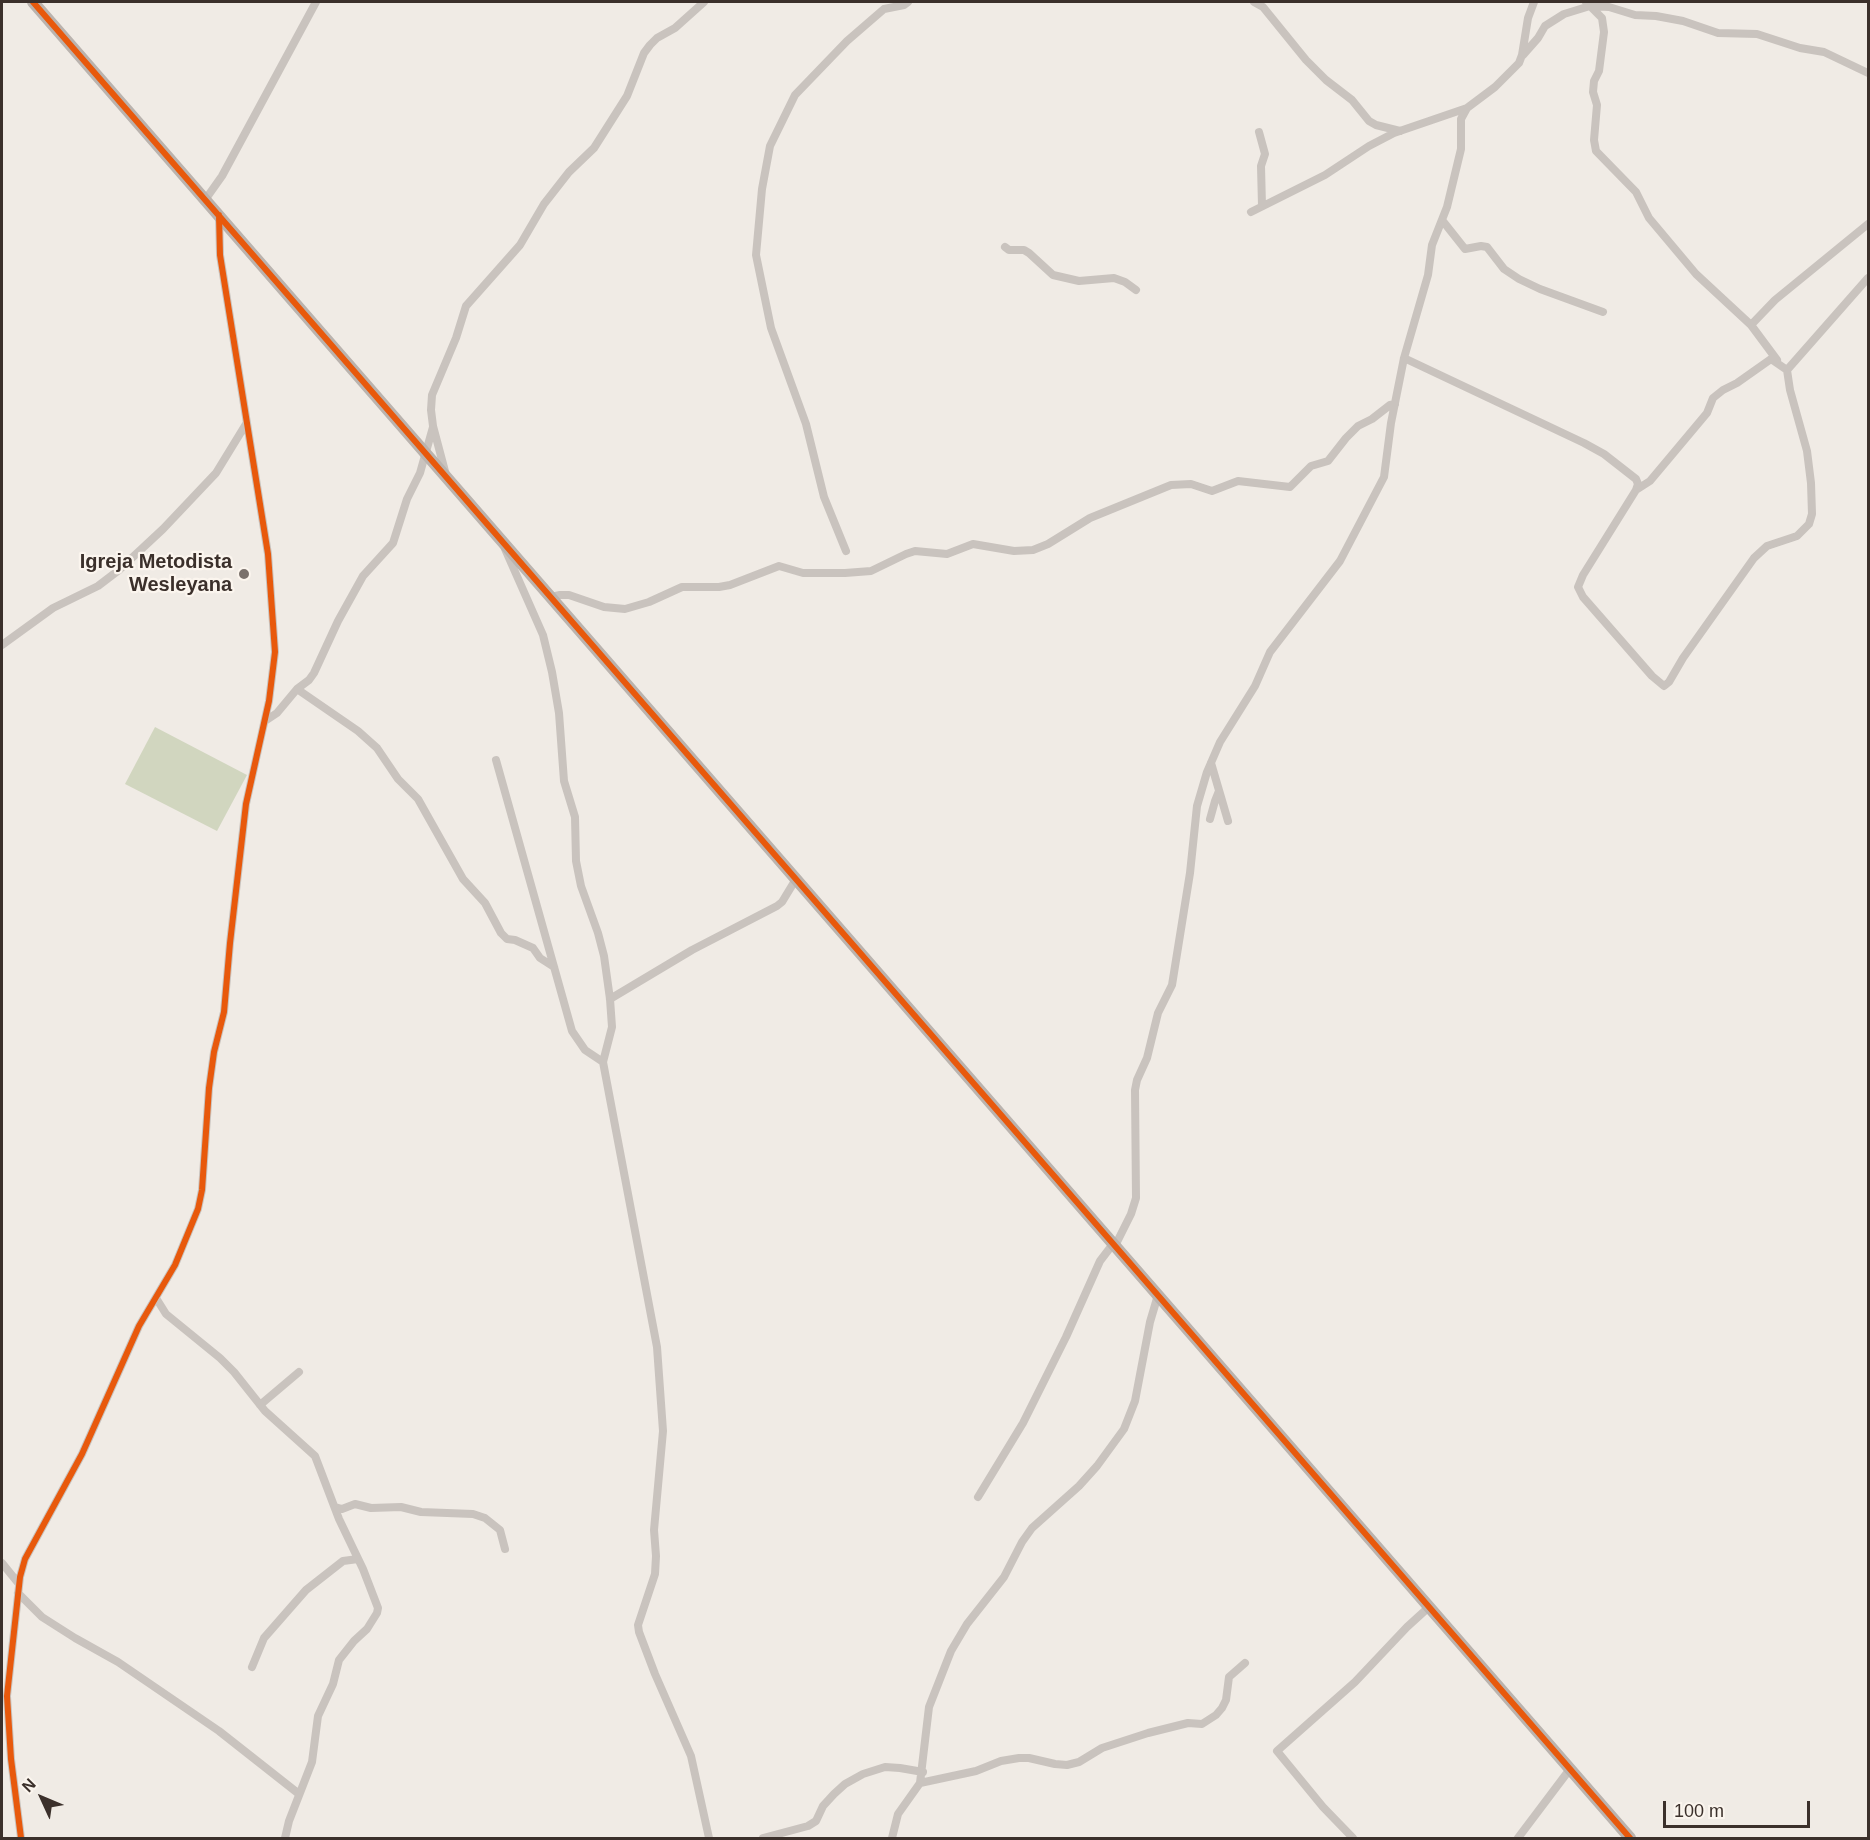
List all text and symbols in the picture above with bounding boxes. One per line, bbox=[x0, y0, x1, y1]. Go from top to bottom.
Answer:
place label: Igreja Metodista Wesleyana bbox=[80, 550, 232, 597]
marker: Igreja Metodista Wesleyana bbox=[237, 567, 251, 581]
north arrow bbox=[12, 1768, 72, 1828]
text: N bbox=[19, 1775, 39, 1795]
scale bar bbox=[1666, 1789, 1813, 1827]
text: 100 m bbox=[1674, 1801, 1724, 1821]

